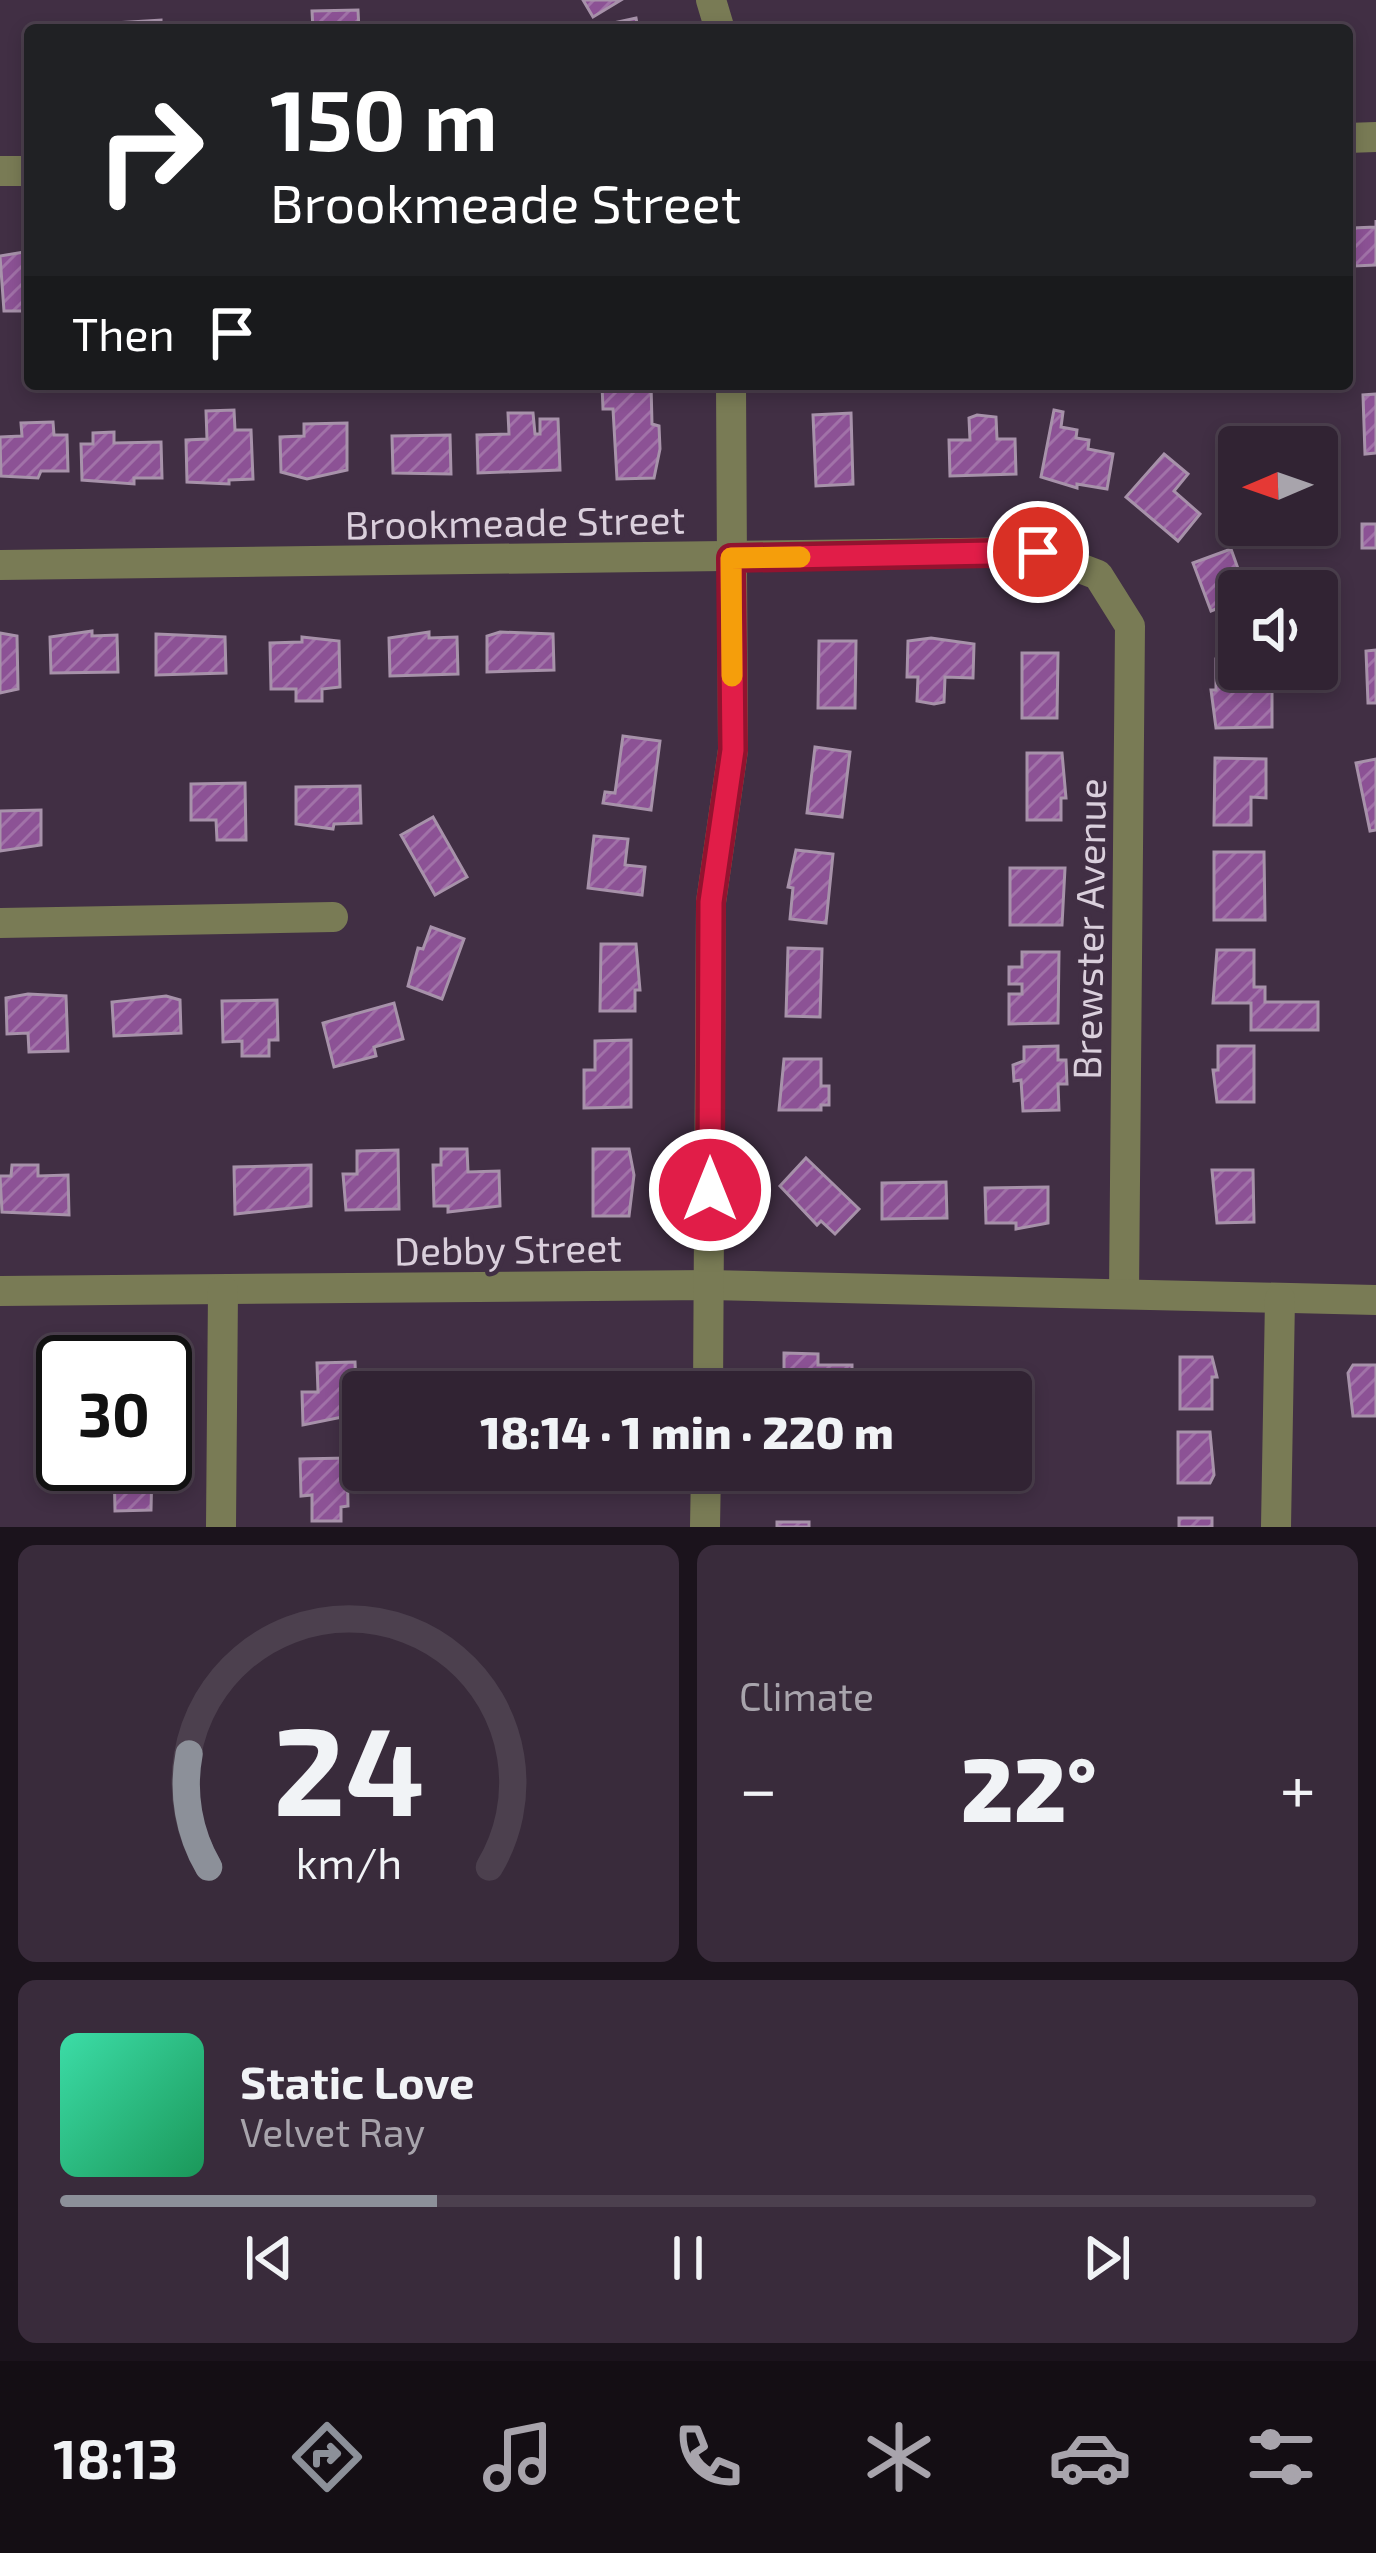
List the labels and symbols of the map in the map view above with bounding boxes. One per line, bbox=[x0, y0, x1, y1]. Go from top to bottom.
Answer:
north arrow bbox=[1218, 426, 1338, 546]
street label: Brookmeade Street bbox=[344, 495, 686, 547]
pin bbox=[987, 501, 1089, 603]
street label: Brewster Avenue bbox=[1062, 778, 1114, 1080]
position arrow bbox=[647, 1127, 773, 1253]
street label: Debby Street bbox=[394, 1223, 622, 1273]
speed limit sign: 30 bbox=[36, 1335, 192, 1491]

